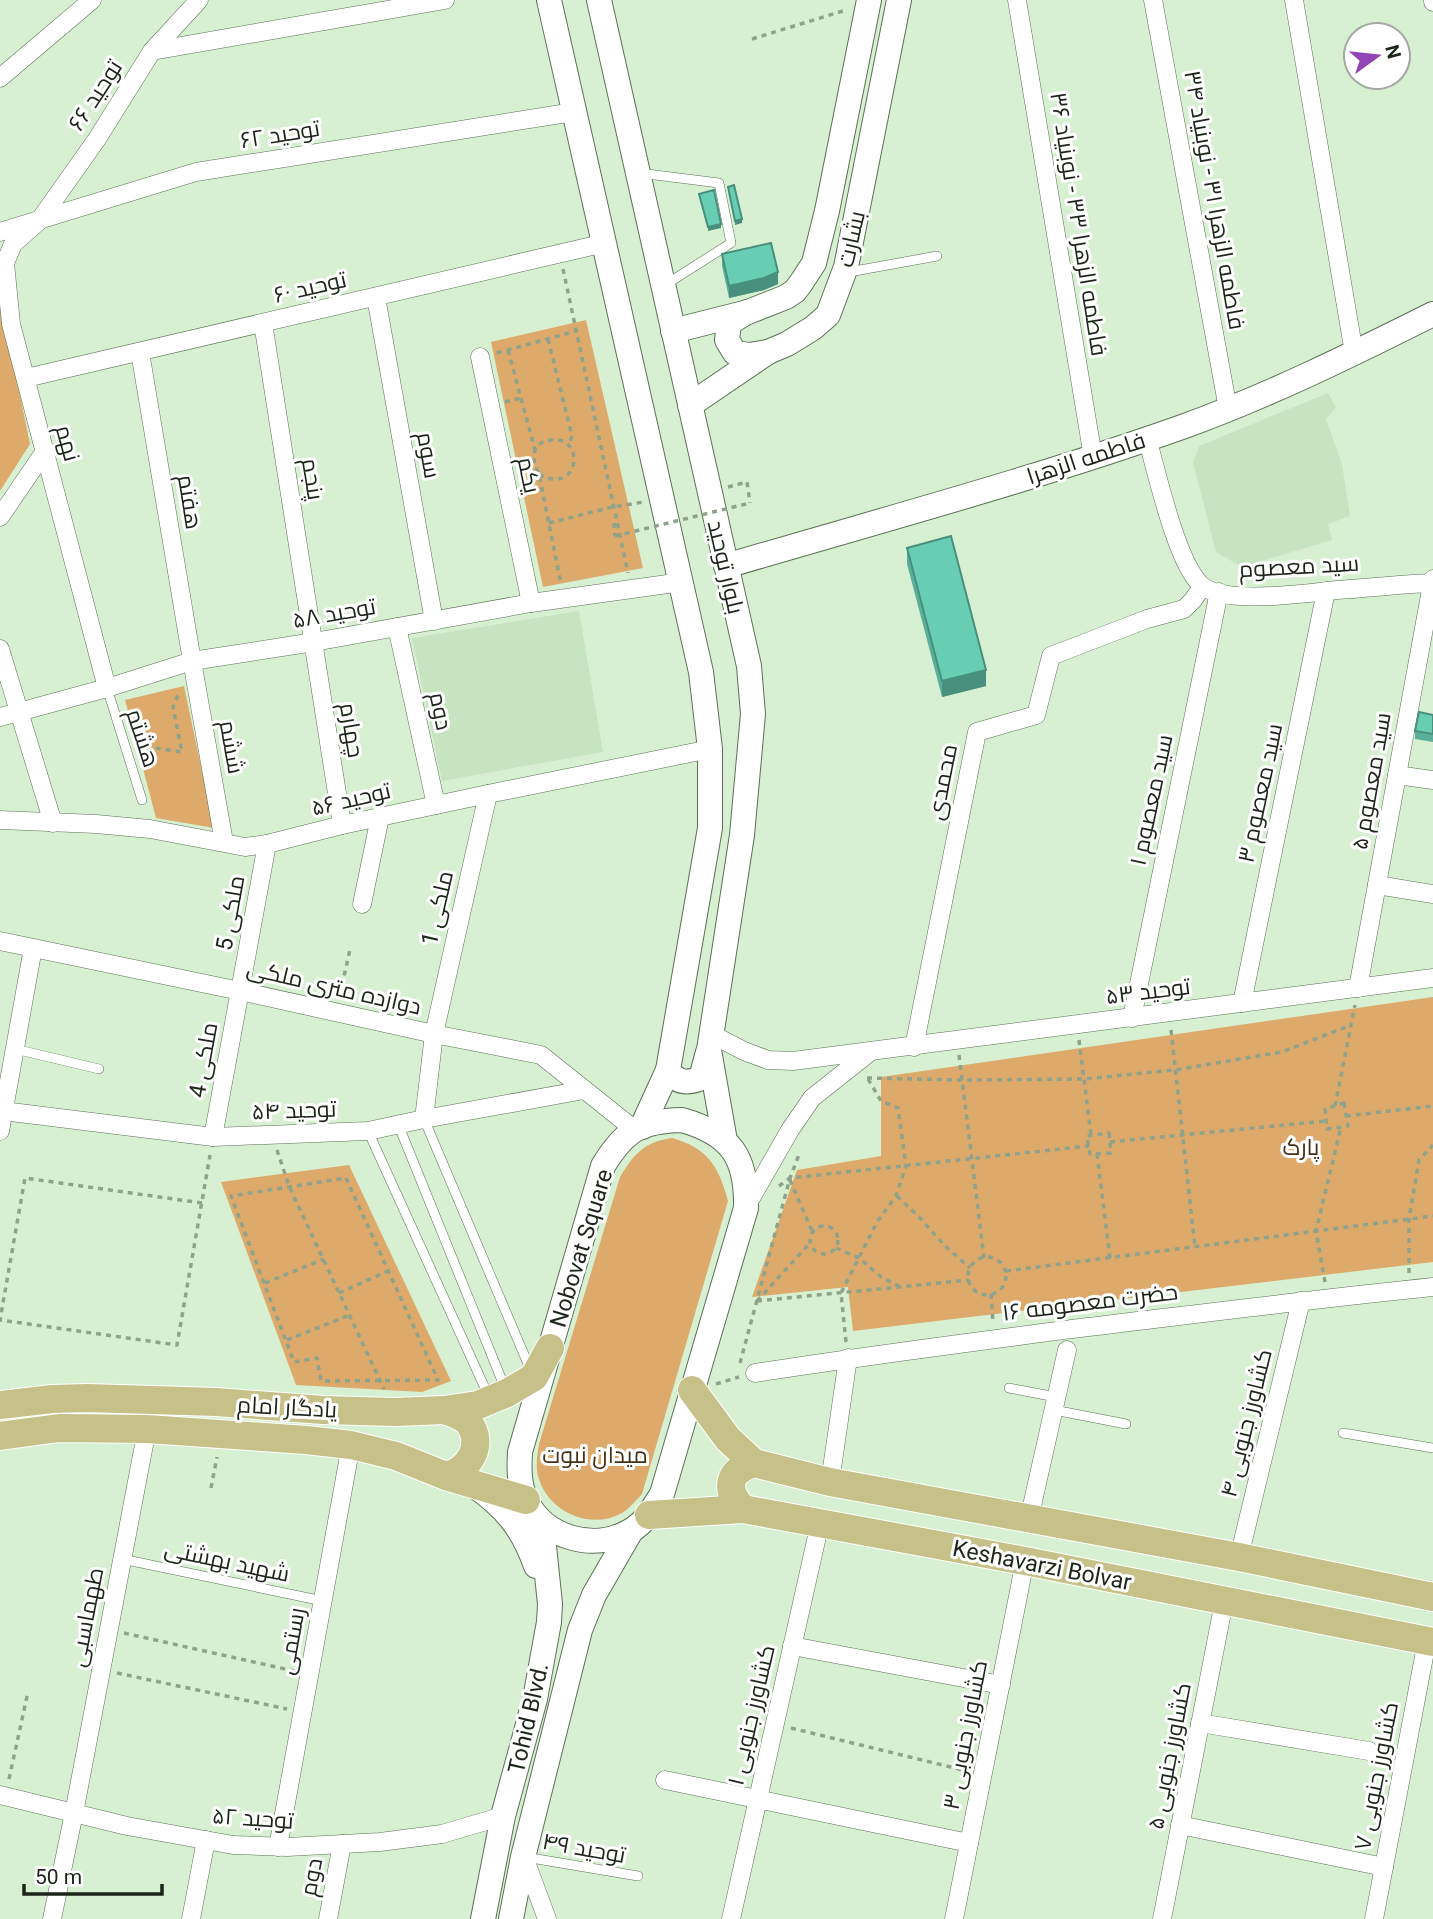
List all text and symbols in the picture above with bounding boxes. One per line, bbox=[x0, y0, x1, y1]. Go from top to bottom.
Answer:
north arrow bbox=[1342, 21, 1412, 91]
text: N bbox=[1380, 42, 1406, 61]
street label: توحید ۶۶ bbox=[63, 55, 128, 136]
street label: فاطمه الزهرا ۳۱ - نوبنیاد ۳۴ bbox=[1178, 68, 1251, 332]
street label: فاطمه الزهرا ۳۳ - نوبنیاد ۳۶ bbox=[1044, 90, 1113, 358]
street label: توحید ۶۲ bbox=[238, 115, 322, 154]
street label: بشارت bbox=[832, 208, 871, 270]
street label: توحید ۶۰ bbox=[271, 266, 349, 309]
street label: نهم bbox=[48, 422, 85, 465]
street label: فاطمه الزهرا bbox=[1023, 427, 1149, 490]
street label: سوم bbox=[409, 430, 446, 481]
street label: یکم bbox=[510, 454, 546, 496]
street label: پنجم bbox=[294, 456, 329, 502]
street label: هفتم bbox=[170, 473, 207, 532]
street label: بلوار توحید bbox=[702, 517, 749, 617]
street label: سید معصوم bbox=[1238, 550, 1360, 585]
street label: توحید ۵۸ bbox=[290, 593, 378, 634]
street label: دوم bbox=[421, 690, 458, 733]
street label: چهارم bbox=[332, 701, 369, 760]
street label: هشتم bbox=[119, 705, 165, 771]
street label: سید معصوم ۵ bbox=[1346, 710, 1399, 852]
street label: ششم bbox=[212, 718, 249, 776]
street label: سید معصوم ۳ bbox=[1233, 721, 1290, 866]
street label: سید معصوم ۱ bbox=[1124, 732, 1181, 869]
street label: محمدی bbox=[922, 742, 963, 823]
street label: توحید ۵۶ bbox=[309, 777, 393, 822]
street label: ملکی 1 bbox=[416, 868, 459, 948]
street label: ملکی 5 bbox=[211, 873, 250, 953]
street label: دوازده متری ملکی bbox=[244, 954, 424, 1021]
street label: توحید ۵۳ bbox=[1104, 973, 1192, 1010]
street label: ملکی 4 bbox=[184, 1020, 223, 1100]
street label: توحید ۵۴ bbox=[251, 1096, 337, 1125]
park label: پارک bbox=[1282, 1134, 1320, 1162]
street label: Nobovat Square bbox=[545, 1166, 618, 1330]
street label: حضرت معصومه ۱۶ bbox=[1001, 1278, 1179, 1327]
street label: کشاورز جنوبی ۴ bbox=[1215, 1346, 1278, 1500]
street label: یادگار امام bbox=[236, 1391, 338, 1426]
park label: میدان نبوت bbox=[542, 1442, 648, 1469]
street label: شهید بهشتی bbox=[162, 1535, 292, 1588]
street label: Keshavarzi Bolvar bbox=[950, 1535, 1134, 1596]
street label: طهماسبی bbox=[64, 1565, 109, 1669]
street label: رستمی bbox=[272, 1605, 311, 1677]
street label: کشاورز جنوبی ۱ bbox=[722, 1642, 781, 1788]
street label: کشاورز جنوبی ۳ bbox=[938, 1658, 993, 1812]
street label: Tohid Blvd. bbox=[503, 1660, 554, 1776]
street label: کشاورز جنوبی ۵ bbox=[1142, 1680, 1197, 1832]
street label: کشاورز جنوبی ۷ bbox=[1349, 1700, 1404, 1853]
street label: توحید ۵۲ bbox=[211, 1802, 295, 1835]
street label: توحید ۴۹ bbox=[540, 1828, 628, 1869]
scale bar bbox=[24, 1853, 163, 1897]
street label: دوم bbox=[295, 1856, 330, 1899]
text: 50 m bbox=[35, 1865, 82, 1889]

